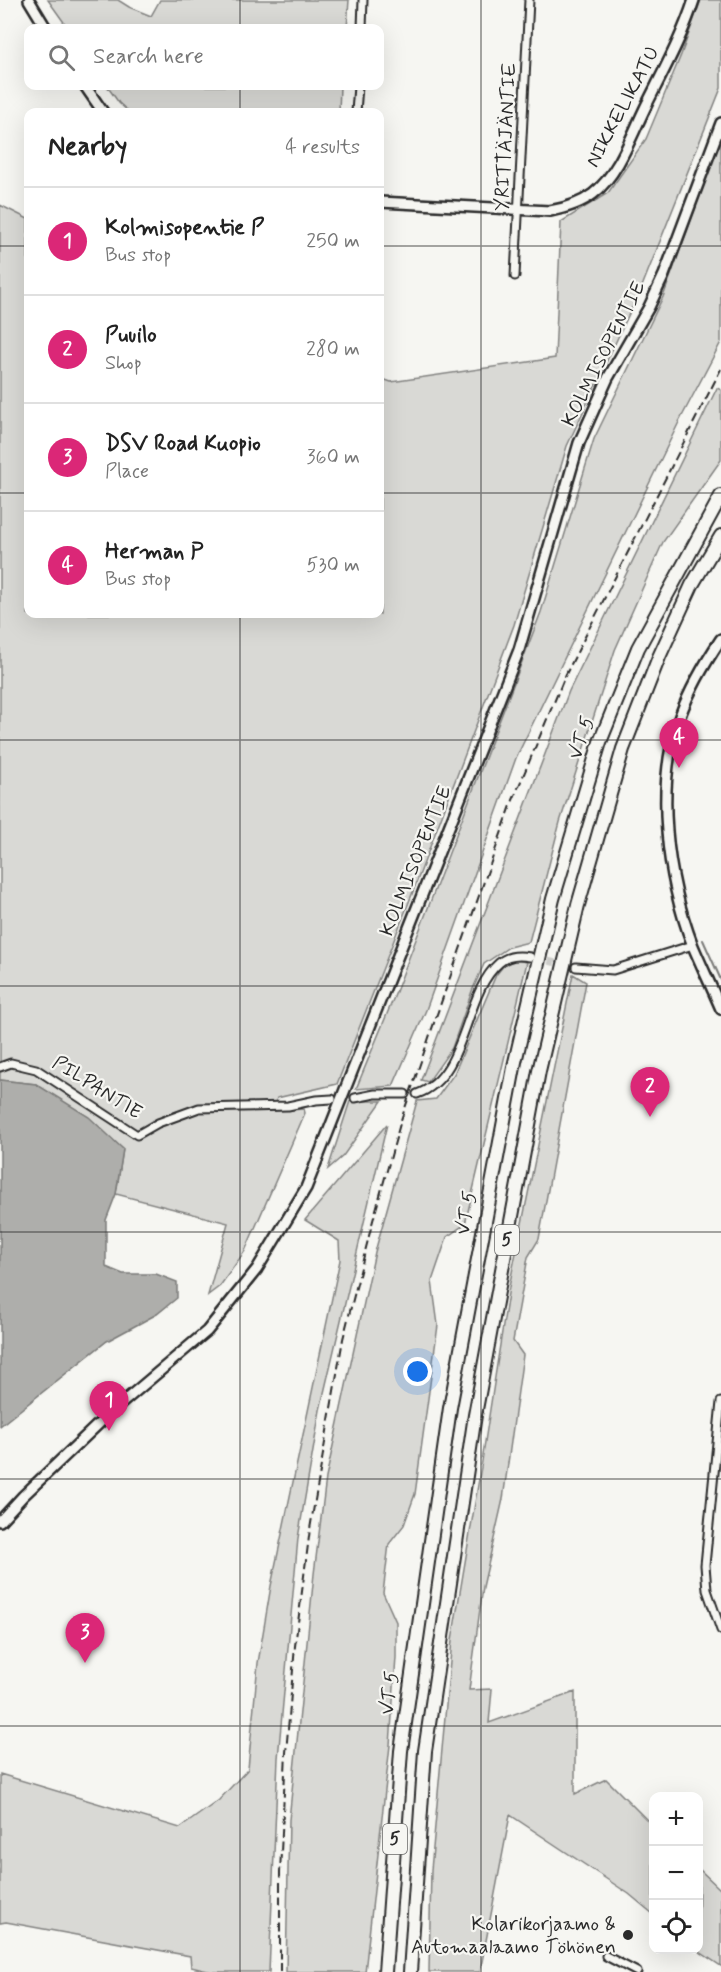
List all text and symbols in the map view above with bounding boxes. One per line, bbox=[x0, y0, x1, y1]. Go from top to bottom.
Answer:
search box bbox=[24, 24, 384, 90]
icon: search bbox=[45, 41, 78, 74]
street label: NIKKELIKATU bbox=[580, 42, 666, 172]
text: Search here bbox=[93, 43, 204, 71]
street label: YRITTÄJÄNTIE bbox=[489, 62, 523, 212]
text: Nearby bbox=[48, 130, 127, 164]
text: 4 results bbox=[285, 134, 360, 161]
text: Kolmisopentie P bbox=[105, 214, 264, 242]
text: 1 bbox=[63, 228, 72, 255]
text: 250 m bbox=[306, 228, 360, 255]
text: Bus stop bbox=[105, 242, 171, 269]
street label: KOLMISOPENTIE bbox=[556, 277, 652, 431]
text: Puuilo bbox=[105, 322, 157, 350]
text: 2 bbox=[63, 336, 72, 363]
text: 280 m bbox=[306, 336, 360, 363]
text: Shop bbox=[105, 350, 142, 377]
text: DSV Road Kuopio bbox=[105, 430, 261, 458]
text: 3 bbox=[63, 444, 72, 471]
text: 360 m bbox=[307, 444, 360, 471]
text: Place bbox=[105, 458, 149, 485]
text: Herman P bbox=[105, 538, 203, 566]
text: 4 bbox=[62, 552, 73, 579]
text: 530 m bbox=[306, 552, 360, 579]
text: Bus stop bbox=[105, 566, 171, 593]
street label: VT 5 bbox=[562, 713, 602, 763]
pin: 4 bbox=[660, 718, 698, 768]
street label: KOLMISOPENTIE bbox=[374, 782, 458, 940]
street label: PILPANTIE bbox=[47, 1050, 147, 1126]
pin: 2 bbox=[630, 1068, 670, 1117]
street label: VT 5 bbox=[450, 1189, 484, 1237]
road number: 5 bbox=[495, 1225, 519, 1255]
your location bbox=[403, 1357, 432, 1386]
pin: 1 bbox=[90, 1382, 128, 1431]
pin: 3 bbox=[66, 1614, 104, 1663]
street label: VT 5 bbox=[374, 1669, 406, 1717]
map controls bbox=[649, 1792, 703, 1954]
button: + bbox=[649, 1792, 703, 1846]
road number: 5 bbox=[383, 1824, 407, 1854]
button: − bbox=[649, 1846, 703, 1900]
button: locate bbox=[649, 1900, 703, 1954]
place label: Kolarikorjaamo & Automaalaamo Töhönen bbox=[411, 1911, 616, 1961]
marker: Kolarikorjaamo & Automaalaamo Töhönen bbox=[621, 1928, 635, 1942]

